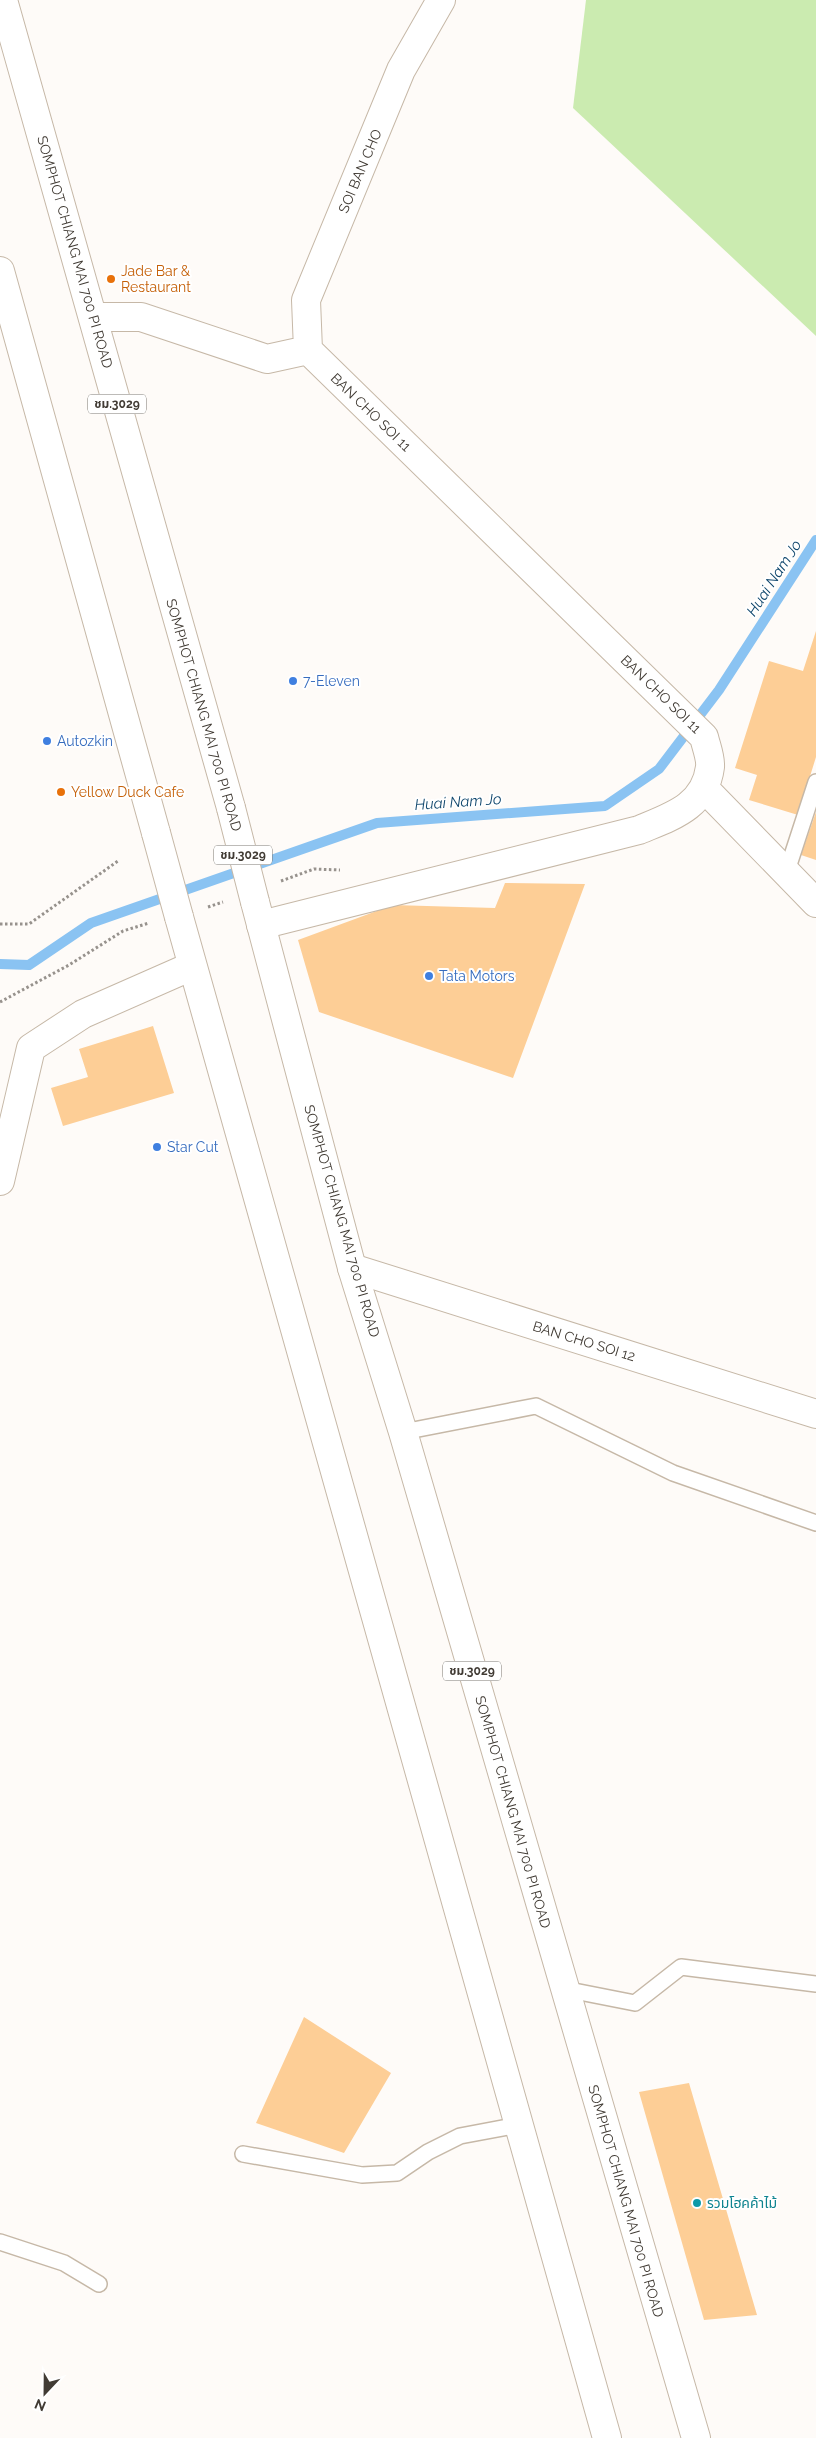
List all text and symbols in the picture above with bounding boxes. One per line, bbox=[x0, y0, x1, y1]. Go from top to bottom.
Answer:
street label: SOI BAN CHO bbox=[335, 127, 385, 215]
street label: SOMPHOT CHIANG MAI 700 PI ROAD bbox=[34, 134, 116, 370]
place label: Jade Bar & Restaurant bbox=[121, 263, 191, 295]
marker: Jade Bar & Restaurant bbox=[105, 273, 117, 285]
street label: BAN CHO SOI 11 bbox=[328, 370, 414, 454]
road number: ชม.3029 bbox=[88, 394, 146, 414]
water label: Huai Nam Jo bbox=[743, 537, 805, 619]
street label: SOMPHOT CHIANG MAI 700 PI ROAD bbox=[163, 597, 245, 833]
street label: BAN CHO SOI 11 bbox=[618, 652, 704, 736]
place label: 7-Eleven bbox=[303, 673, 360, 689]
marker: 7-Eleven bbox=[287, 675, 299, 687]
place label: Autozkin bbox=[57, 733, 113, 749]
marker: Autozkin bbox=[41, 735, 53, 747]
place label: Yellow Duck Cafe bbox=[71, 784, 184, 800]
marker: Yellow Duck Cafe bbox=[55, 786, 67, 798]
water label: Huai Nam Jo bbox=[414, 790, 502, 814]
road number: ชม.3029 bbox=[214, 846, 272, 864]
place label: Tata Motors bbox=[439, 968, 515, 984]
marker: Tata Motors bbox=[423, 970, 435, 982]
street label: SOMPHOT CHIANG MAI 700 PI ROAD bbox=[301, 1103, 383, 1339]
place label: Star Cut bbox=[167, 1139, 219, 1155]
marker: Star Cut bbox=[151, 1141, 163, 1153]
street label: BAN CHO SOI 12 bbox=[531, 1318, 637, 1364]
road number: ชม.3029 bbox=[443, 1662, 501, 1680]
street label: SOMPHOT CHIANG MAI 700 PI ROAD bbox=[472, 1694, 554, 1930]
street label: SOMPHOT CHIANG MAI 700 PI ROAD bbox=[585, 2083, 667, 2319]
place label: รวมโฮคค้าไม้ bbox=[707, 2195, 777, 2211]
marker: รวมโฮคค้าไม้ bbox=[691, 2197, 703, 2209]
north arrow bbox=[20, 2368, 70, 2418]
text: N bbox=[32, 2396, 48, 2414]

